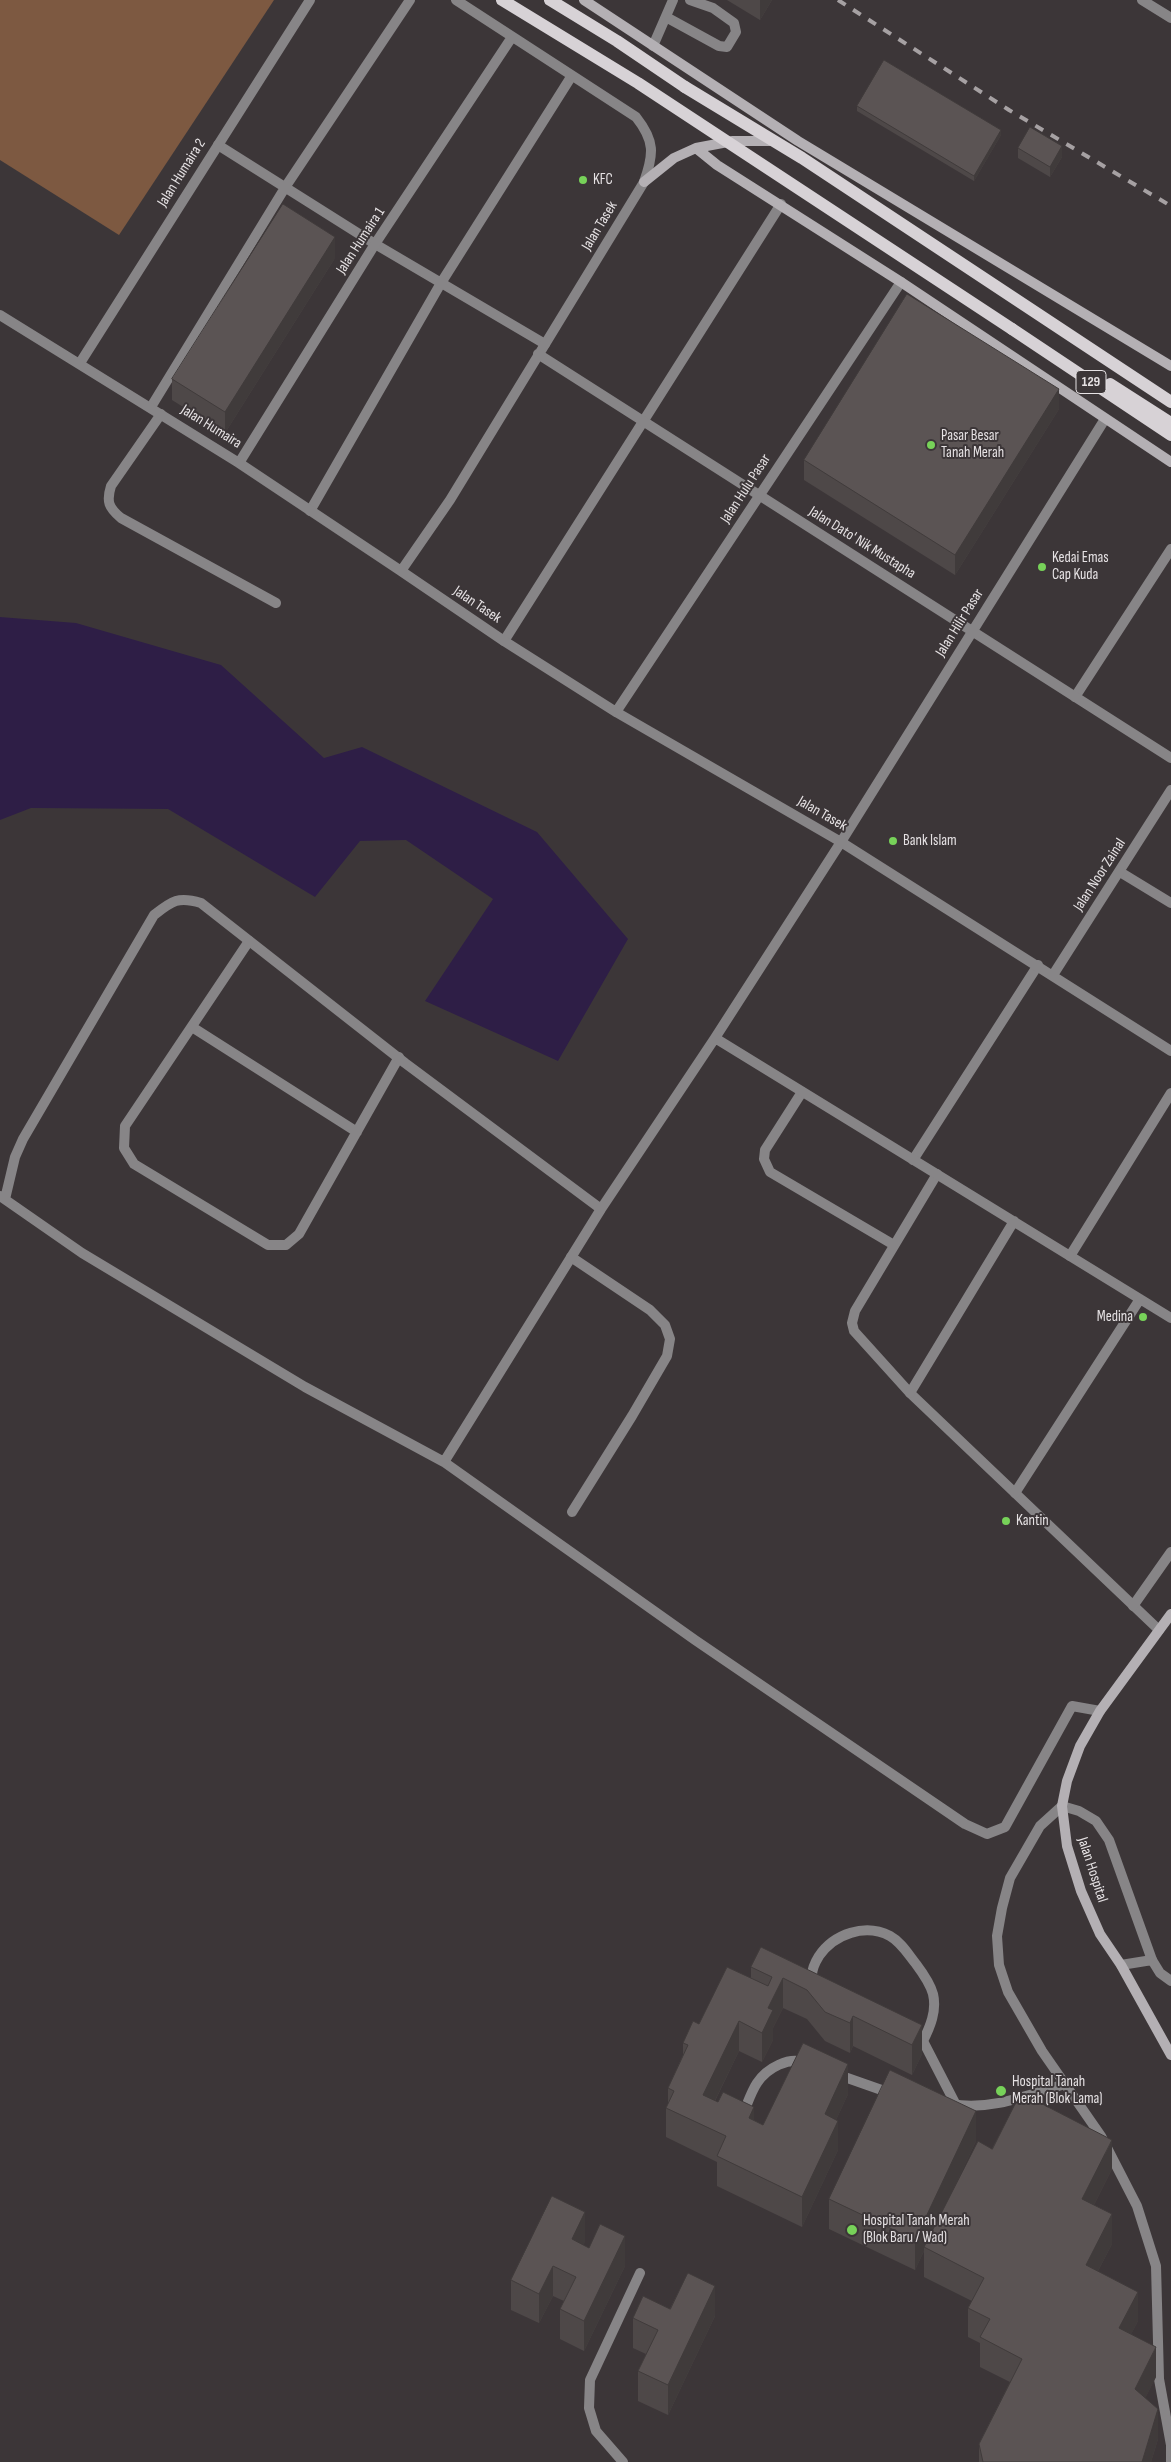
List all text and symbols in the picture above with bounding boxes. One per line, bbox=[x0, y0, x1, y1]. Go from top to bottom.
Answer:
street label: Jalan Humaira 2 bbox=[154, 136, 210, 210]
place label: KFC bbox=[593, 171, 613, 189]
marker: KFC bbox=[577, 174, 589, 186]
street label: Jalan Tasek bbox=[578, 198, 622, 254]
street label: Jalan Humaira 1 bbox=[333, 204, 389, 278]
road number: 129 bbox=[1076, 371, 1106, 394]
street label: Jalan Humaira bbox=[177, 401, 245, 453]
place label: Pasar Besar Tanah Merah bbox=[941, 427, 1004, 462]
marker: Pasar Besar Tanah Merah bbox=[925, 439, 937, 451]
street label: Jalan Hulu Pasar bbox=[717, 451, 775, 527]
street label: Jalan Dato' Nik Mustapha bbox=[805, 503, 919, 583]
place label: Kedai Emas Cap Kuda bbox=[1052, 549, 1109, 584]
marker: Kedai Emas Cap Kuda bbox=[1036, 561, 1048, 573]
street label: Jalan Tasek bbox=[449, 582, 505, 628]
street label: Jalan Hilir Pasar bbox=[932, 586, 988, 660]
street label: Jalan Tasek bbox=[794, 793, 850, 835]
place label: Bank Islam bbox=[903, 832, 957, 850]
marker: Bank Islam bbox=[887, 835, 899, 847]
street label: Jalan Noor Zainal bbox=[1070, 835, 1130, 915]
place label: Medina bbox=[1097, 1308, 1133, 1326]
marker: Medina bbox=[1137, 1311, 1149, 1323]
place label: Kantin bbox=[1016, 1512, 1049, 1530]
marker: Kantin bbox=[1000, 1515, 1012, 1527]
street label: Jalan Hospital bbox=[1073, 1835, 1111, 1905]
place label: Hospital Tanah Merah (Blok Lama) bbox=[1012, 2073, 1103, 2108]
marker: Hospital Tanah Merah (Blok Lama) bbox=[994, 2084, 1008, 2098]
place label: Hospital Tanah Merah (Blok Baru / Wad) bbox=[863, 2212, 970, 2247]
marker: Hospital Tanah Merah (Blok Baru / Wad) bbox=[845, 2223, 859, 2237]

